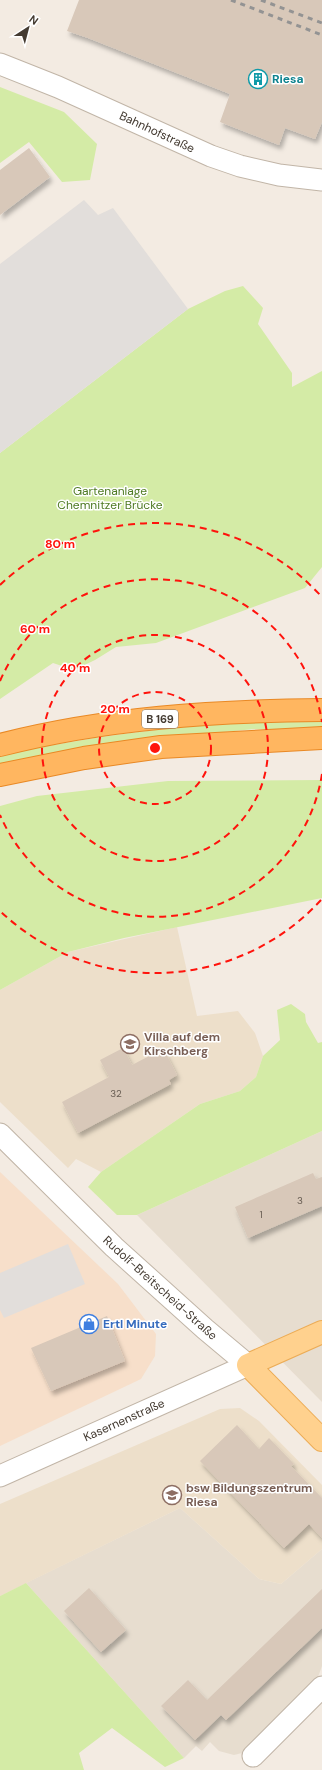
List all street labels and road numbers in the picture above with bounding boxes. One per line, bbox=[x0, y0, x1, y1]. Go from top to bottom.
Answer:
street label: Bahnhofstraße bbox=[117, 108, 197, 157]
road number: B 169 bbox=[142, 710, 178, 728]
street label: Rudolf-Breitscheid-Straße bbox=[99, 1232, 221, 1344]
street label: Kasernenstraße bbox=[81, 1395, 167, 1445]

